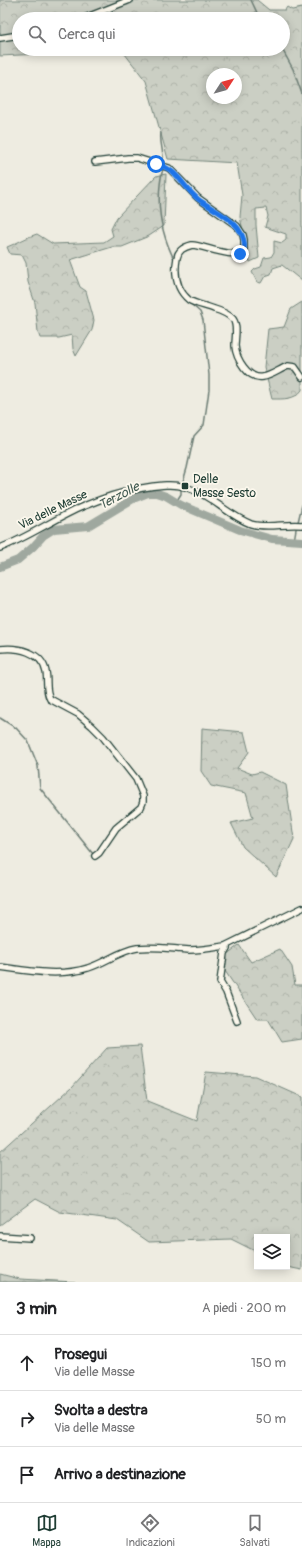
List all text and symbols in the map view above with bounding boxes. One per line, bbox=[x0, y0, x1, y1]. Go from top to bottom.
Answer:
search box bbox=[12, 12, 290, 56]
icon: search bbox=[26, 23, 48, 45]
text: Cerca qui bbox=[58, 25, 115, 44]
north arrow bbox=[206, 68, 242, 104]
route start bbox=[147, 155, 165, 173]
route end bbox=[231, 245, 249, 263]
place label: Delle Masse Sesto bbox=[193, 472, 257, 501]
water label: Terzolle bbox=[96, 478, 144, 513]
marker: Delle Masse Sesto bbox=[180, 481, 190, 491]
street label: Via delle Masse bbox=[16, 487, 90, 533]
map controls bbox=[254, 1234, 290, 1270]
button: layers bbox=[254, 1234, 290, 1270]
text: 3 min bbox=[16, 1298, 57, 1319]
text: A piedi · 200 m bbox=[202, 1300, 286, 1316]
text: Prosegui bbox=[54, 1345, 107, 1364]
icon: ahead bbox=[16, 1352, 38, 1374]
text: 150 m bbox=[251, 1355, 286, 1371]
text: Via delle Masse bbox=[54, 1364, 135, 1380]
text: Svolta a destra bbox=[54, 1401, 148, 1420]
icon: right bbox=[16, 1408, 38, 1430]
text: 50 m bbox=[256, 1411, 286, 1427]
text: Via delle Masse bbox=[54, 1420, 135, 1436]
icon: arrive bbox=[16, 1464, 38, 1486]
text: Arrivo a destinazione bbox=[54, 1465, 186, 1484]
tab: Mappa bbox=[32, 1512, 61, 1549]
tab: Indicazioni bbox=[126, 1512, 175, 1549]
tab: Salvati bbox=[239, 1512, 270, 1549]

